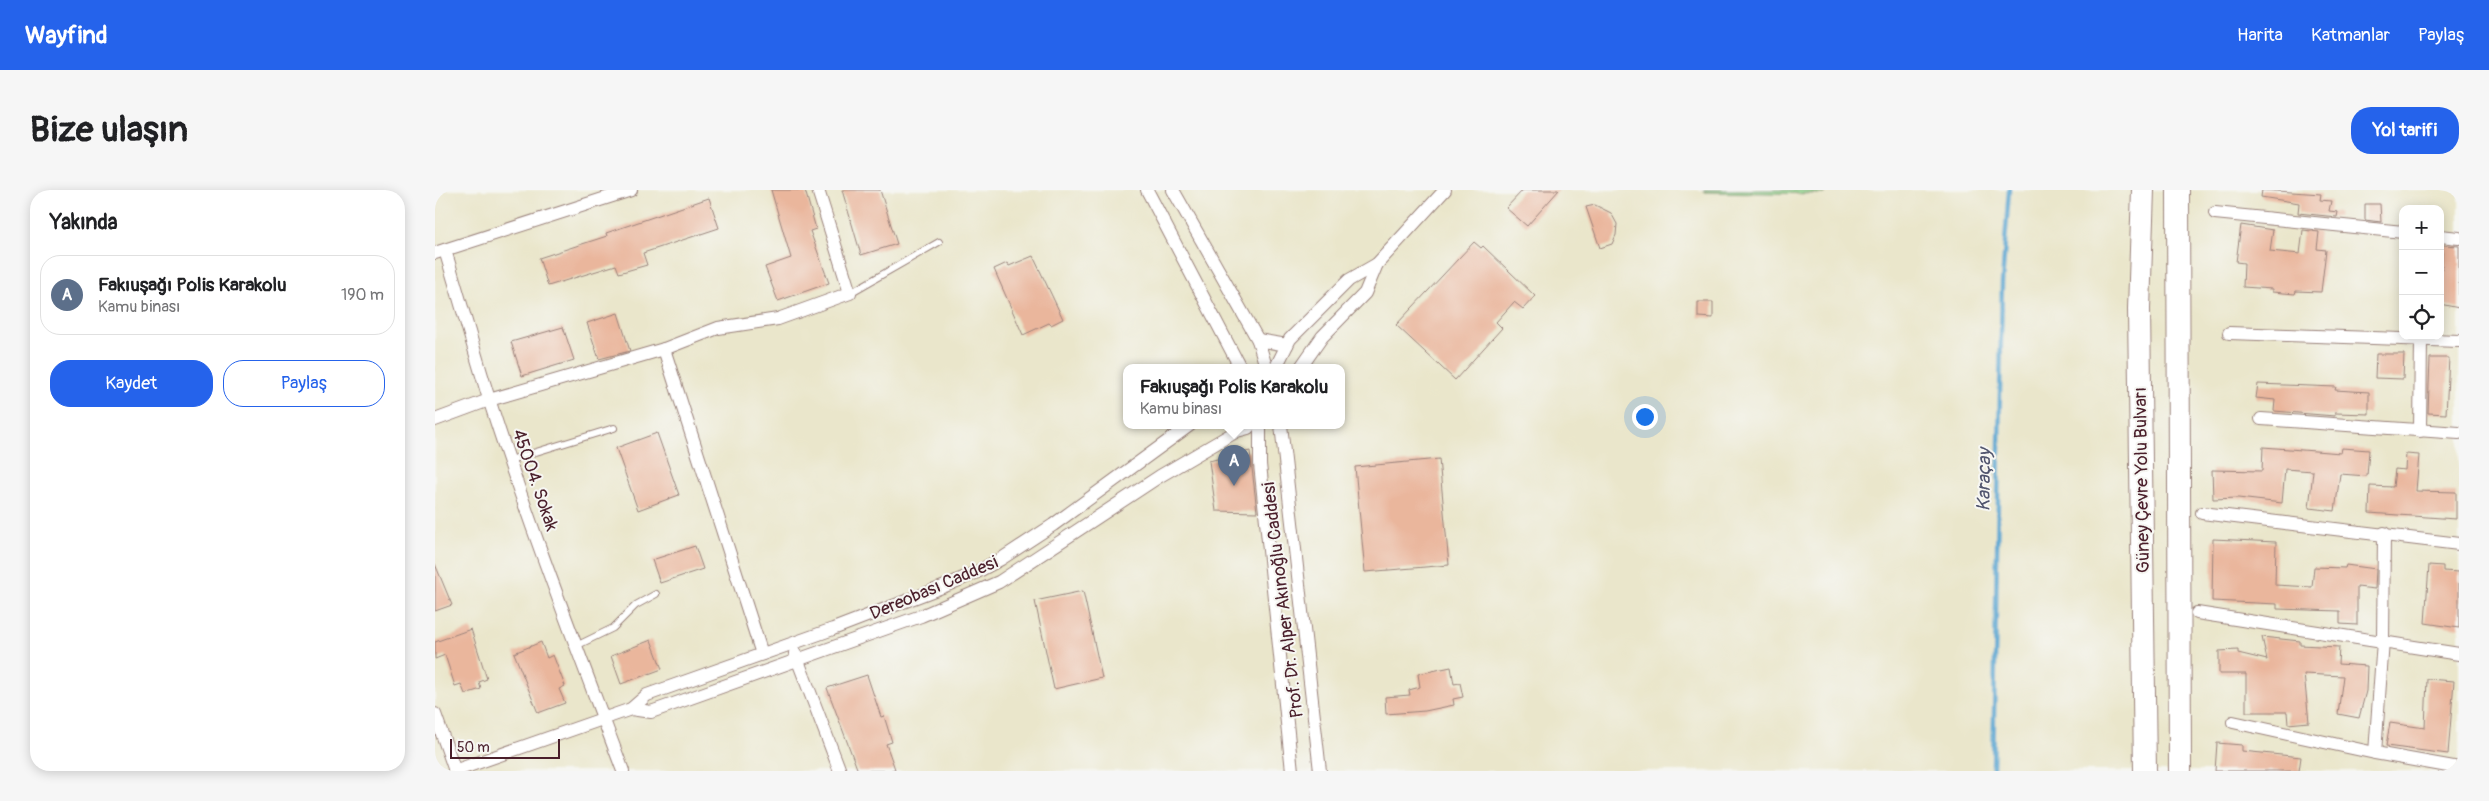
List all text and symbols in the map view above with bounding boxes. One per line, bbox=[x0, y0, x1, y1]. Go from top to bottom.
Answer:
text: Wayfind bbox=[25, 21, 108, 50]
text: Harita bbox=[2237, 24, 2283, 47]
text: Katmanlar bbox=[2311, 24, 2390, 47]
text: Paylaş bbox=[2418, 24, 2464, 47]
button: Yol tarifi bbox=[2351, 107, 2459, 154]
text: Bize ulaşın bbox=[30, 108, 188, 152]
map controls bbox=[2399, 205, 2444, 340]
button: + bbox=[2399, 205, 2444, 250]
text: Yakında bbox=[50, 209, 117, 236]
button: − bbox=[2399, 250, 2444, 295]
text: Fakıuşağı Polis Karakolu bbox=[98, 273, 287, 297]
text: A bbox=[62, 285, 72, 305]
text: 190 m bbox=[341, 285, 384, 305]
button: locate bbox=[2399, 295, 2444, 340]
text: Kamu binası bbox=[98, 297, 180, 317]
button: Kaydet bbox=[50, 360, 213, 407]
button: Paylaş bbox=[223, 360, 385, 407]
popup bbox=[1123, 364, 1345, 429]
text: Fakıuşağı Polis Karakolu bbox=[1140, 375, 1328, 399]
street label: Güney Çevre Yolu Bulvarı bbox=[2129, 387, 2155, 573]
text: Kamu binası bbox=[1140, 399, 1222, 419]
your location bbox=[1632, 404, 1658, 430]
street label: 45004. Sokak bbox=[507, 426, 563, 535]
pin: A bbox=[1218, 445, 1250, 486]
water label: Karaçay bbox=[1971, 446, 1997, 512]
street label: Prof. Dr. Alper Akınoğlu Caddesi bbox=[1257, 481, 1309, 719]
street label: Dereobası Caddesi bbox=[866, 551, 1002, 625]
scale bar bbox=[450, 736, 560, 759]
text: 50 m bbox=[457, 739, 490, 756]

